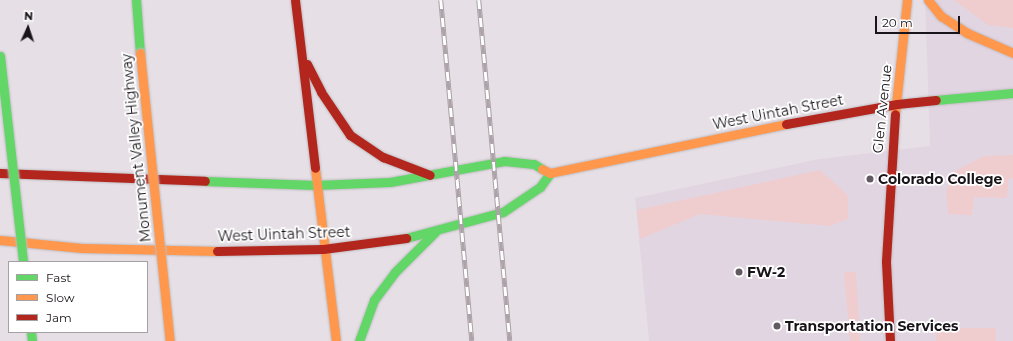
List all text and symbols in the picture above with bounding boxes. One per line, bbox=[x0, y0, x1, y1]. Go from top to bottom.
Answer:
north arrow bbox=[8, 8, 48, 48]
scale bar bbox=[877, 8, 962, 34]
text: N bbox=[24, 9, 33, 23]
text: 20 m bbox=[882, 15, 913, 30]
street label: Monument Valley Highway bbox=[118, 53, 154, 243]
street label: Glen Avenue bbox=[869, 64, 895, 154]
street label: West Uintah Street bbox=[711, 91, 845, 133]
place label: Colorado College bbox=[878, 171, 1002, 187]
marker: Colorado College bbox=[865, 174, 875, 184]
street label: West Uintah Street bbox=[217, 223, 351, 245]
legend bbox=[8, 261, 148, 333]
place label: FW-2 bbox=[747, 264, 785, 280]
marker: FW-2 bbox=[734, 267, 744, 277]
text: Fast bbox=[46, 270, 71, 285]
text: Slow bbox=[46, 290, 75, 305]
text: Jam bbox=[46, 310, 72, 325]
place label: Transportation Services bbox=[785, 318, 958, 334]
marker: Transportation Services bbox=[772, 321, 782, 331]

